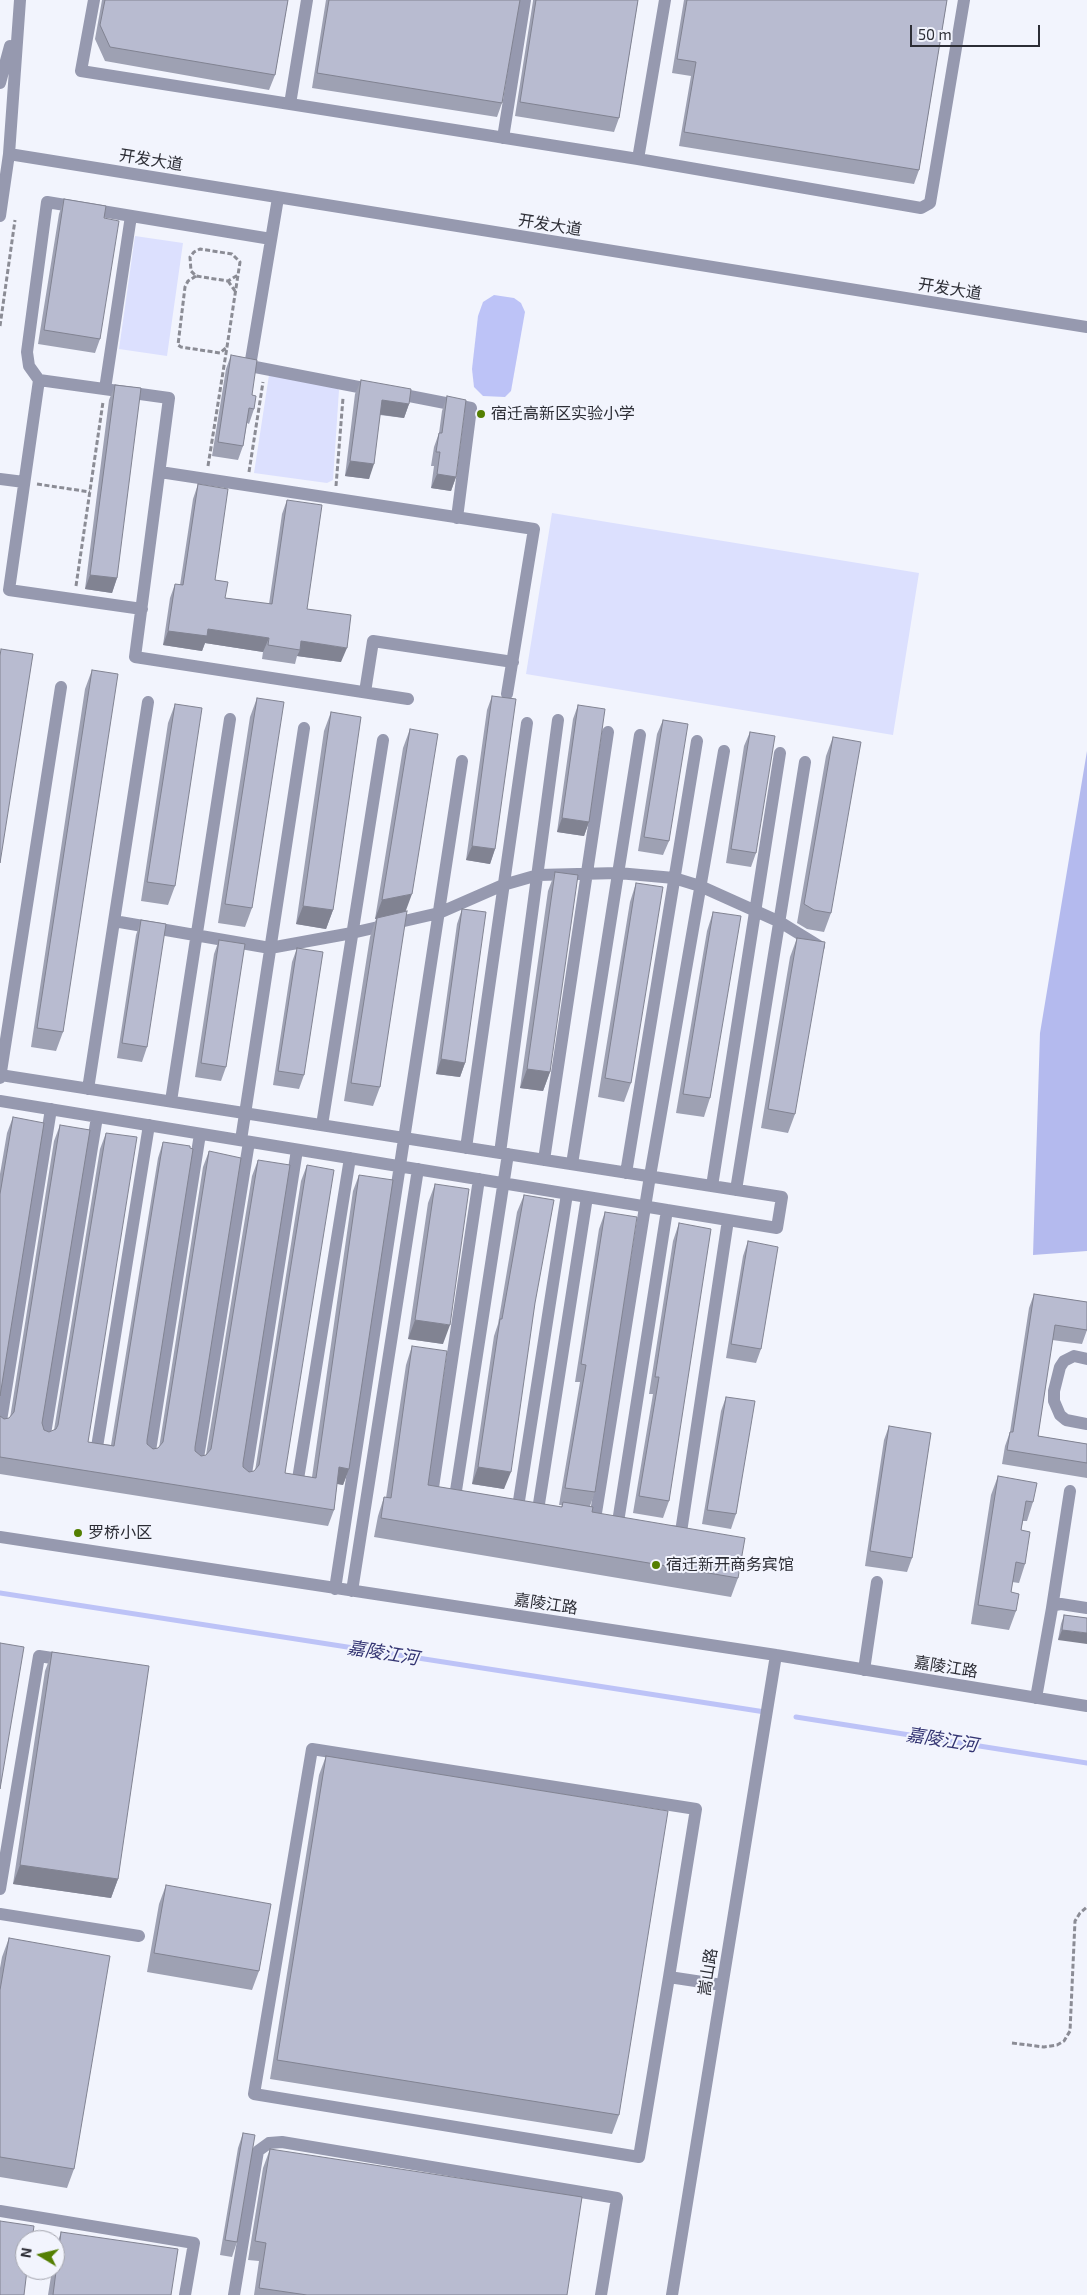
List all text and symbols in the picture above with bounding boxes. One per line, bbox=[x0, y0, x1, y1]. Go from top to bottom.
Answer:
scale bar bbox=[912, 15, 1042, 47]
text: 50 m bbox=[918, 25, 952, 43]
street label: 开发大道 bbox=[118, 146, 184, 174]
street label: 开发大道 bbox=[517, 211, 583, 239]
street label: 开发大道 bbox=[917, 275, 983, 303]
place label: 宿迁高新区实验小学 bbox=[491, 404, 635, 424]
marker: 宿迁高新区实验小学 bbox=[475, 408, 487, 420]
place label: 罗桥小区 bbox=[88, 1523, 152, 1543]
marker: 罗桥小区 bbox=[72, 1527, 84, 1539]
place label: 宿迁新开商务宾馆 bbox=[666, 1555, 794, 1575]
marker: 宿迁新开商务宾馆 bbox=[650, 1559, 662, 1571]
street label: 嘉陵江路 bbox=[513, 1590, 579, 1618]
water label: 嘉陵江河 bbox=[346, 1637, 420, 1669]
street label: 嘉陵江路 bbox=[913, 1653, 979, 1681]
water label: 嘉陵江河 bbox=[905, 1724, 979, 1756]
street label: 嵩山路 bbox=[695, 1947, 721, 1997]
north arrow bbox=[15, 2230, 65, 2280]
text: N bbox=[16, 2246, 35, 2259]

